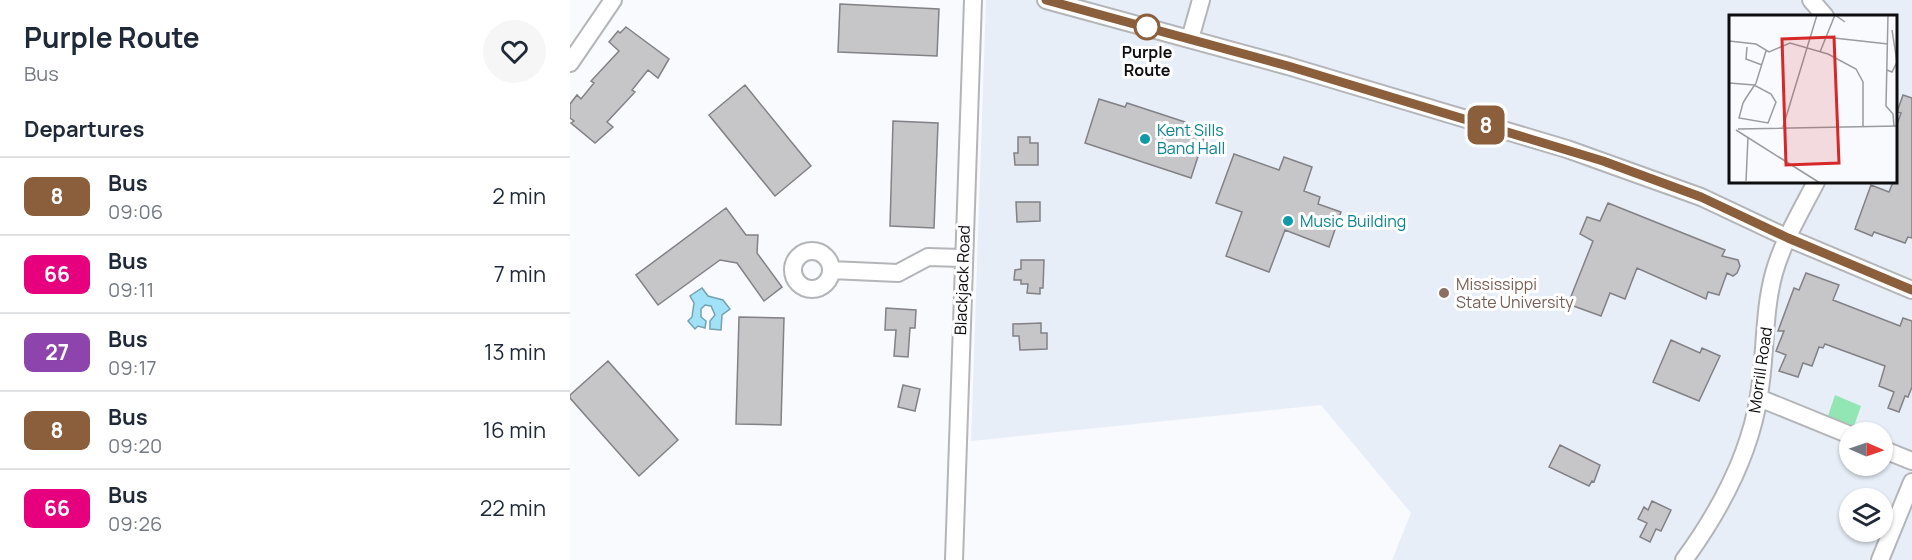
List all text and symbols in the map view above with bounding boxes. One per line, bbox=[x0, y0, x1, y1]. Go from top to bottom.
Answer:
marker: Purple Route bbox=[1134, 14, 1160, 40]
inset map bbox=[1729, 15, 1897, 183]
text: Purple Route bbox=[24, 18, 200, 56]
button: heart bbox=[483, 20, 546, 83]
place label: Purple Route bbox=[1122, 41, 1173, 81]
text: Bus bbox=[24, 60, 59, 87]
line badge: 8 bbox=[1466, 106, 1506, 144]
text: 8 bbox=[1480, 111, 1492, 139]
text: Departures bbox=[24, 114, 144, 144]
place label: Kent Sills Band Hall bbox=[1157, 119, 1225, 159]
marker: Kent Sills Band Hall bbox=[1138, 132, 1152, 146]
text: Bus bbox=[108, 168, 148, 198]
text: 2 min bbox=[492, 181, 546, 211]
text: 8 bbox=[51, 182, 63, 210]
text: 09:06 bbox=[108, 198, 163, 225]
place label: Music Building bbox=[1300, 210, 1406, 232]
marker: Music Building bbox=[1281, 214, 1295, 228]
street label: Blackjack Road bbox=[949, 225, 975, 335]
text: Bus bbox=[108, 246, 148, 276]
text: 7 min bbox=[494, 259, 546, 289]
text: 66 bbox=[44, 260, 70, 288]
place label: Mississippi State University bbox=[1456, 273, 1574, 313]
text: 09:11 bbox=[108, 276, 154, 303]
marker: Mississippi State University bbox=[1437, 286, 1451, 300]
text: Bus bbox=[108, 324, 148, 354]
street label: Morrill Road bbox=[1743, 326, 1777, 414]
text: 13 min bbox=[484, 337, 546, 367]
text: 27 bbox=[45, 338, 69, 366]
text: 09:17 bbox=[108, 354, 156, 381]
text: Bus bbox=[108, 402, 148, 432]
text: 16 min bbox=[483, 415, 546, 445]
text: 8 bbox=[51, 416, 63, 444]
north arrow bbox=[1839, 422, 1893, 476]
map controls bbox=[1839, 422, 1893, 542]
text: 09:20 bbox=[108, 432, 162, 459]
text: Bus bbox=[108, 480, 148, 510]
button: layers bbox=[1839, 488, 1893, 542]
text: 22 min bbox=[480, 493, 546, 523]
text: 66 bbox=[44, 494, 70, 522]
text: 09:26 bbox=[108, 510, 162, 537]

